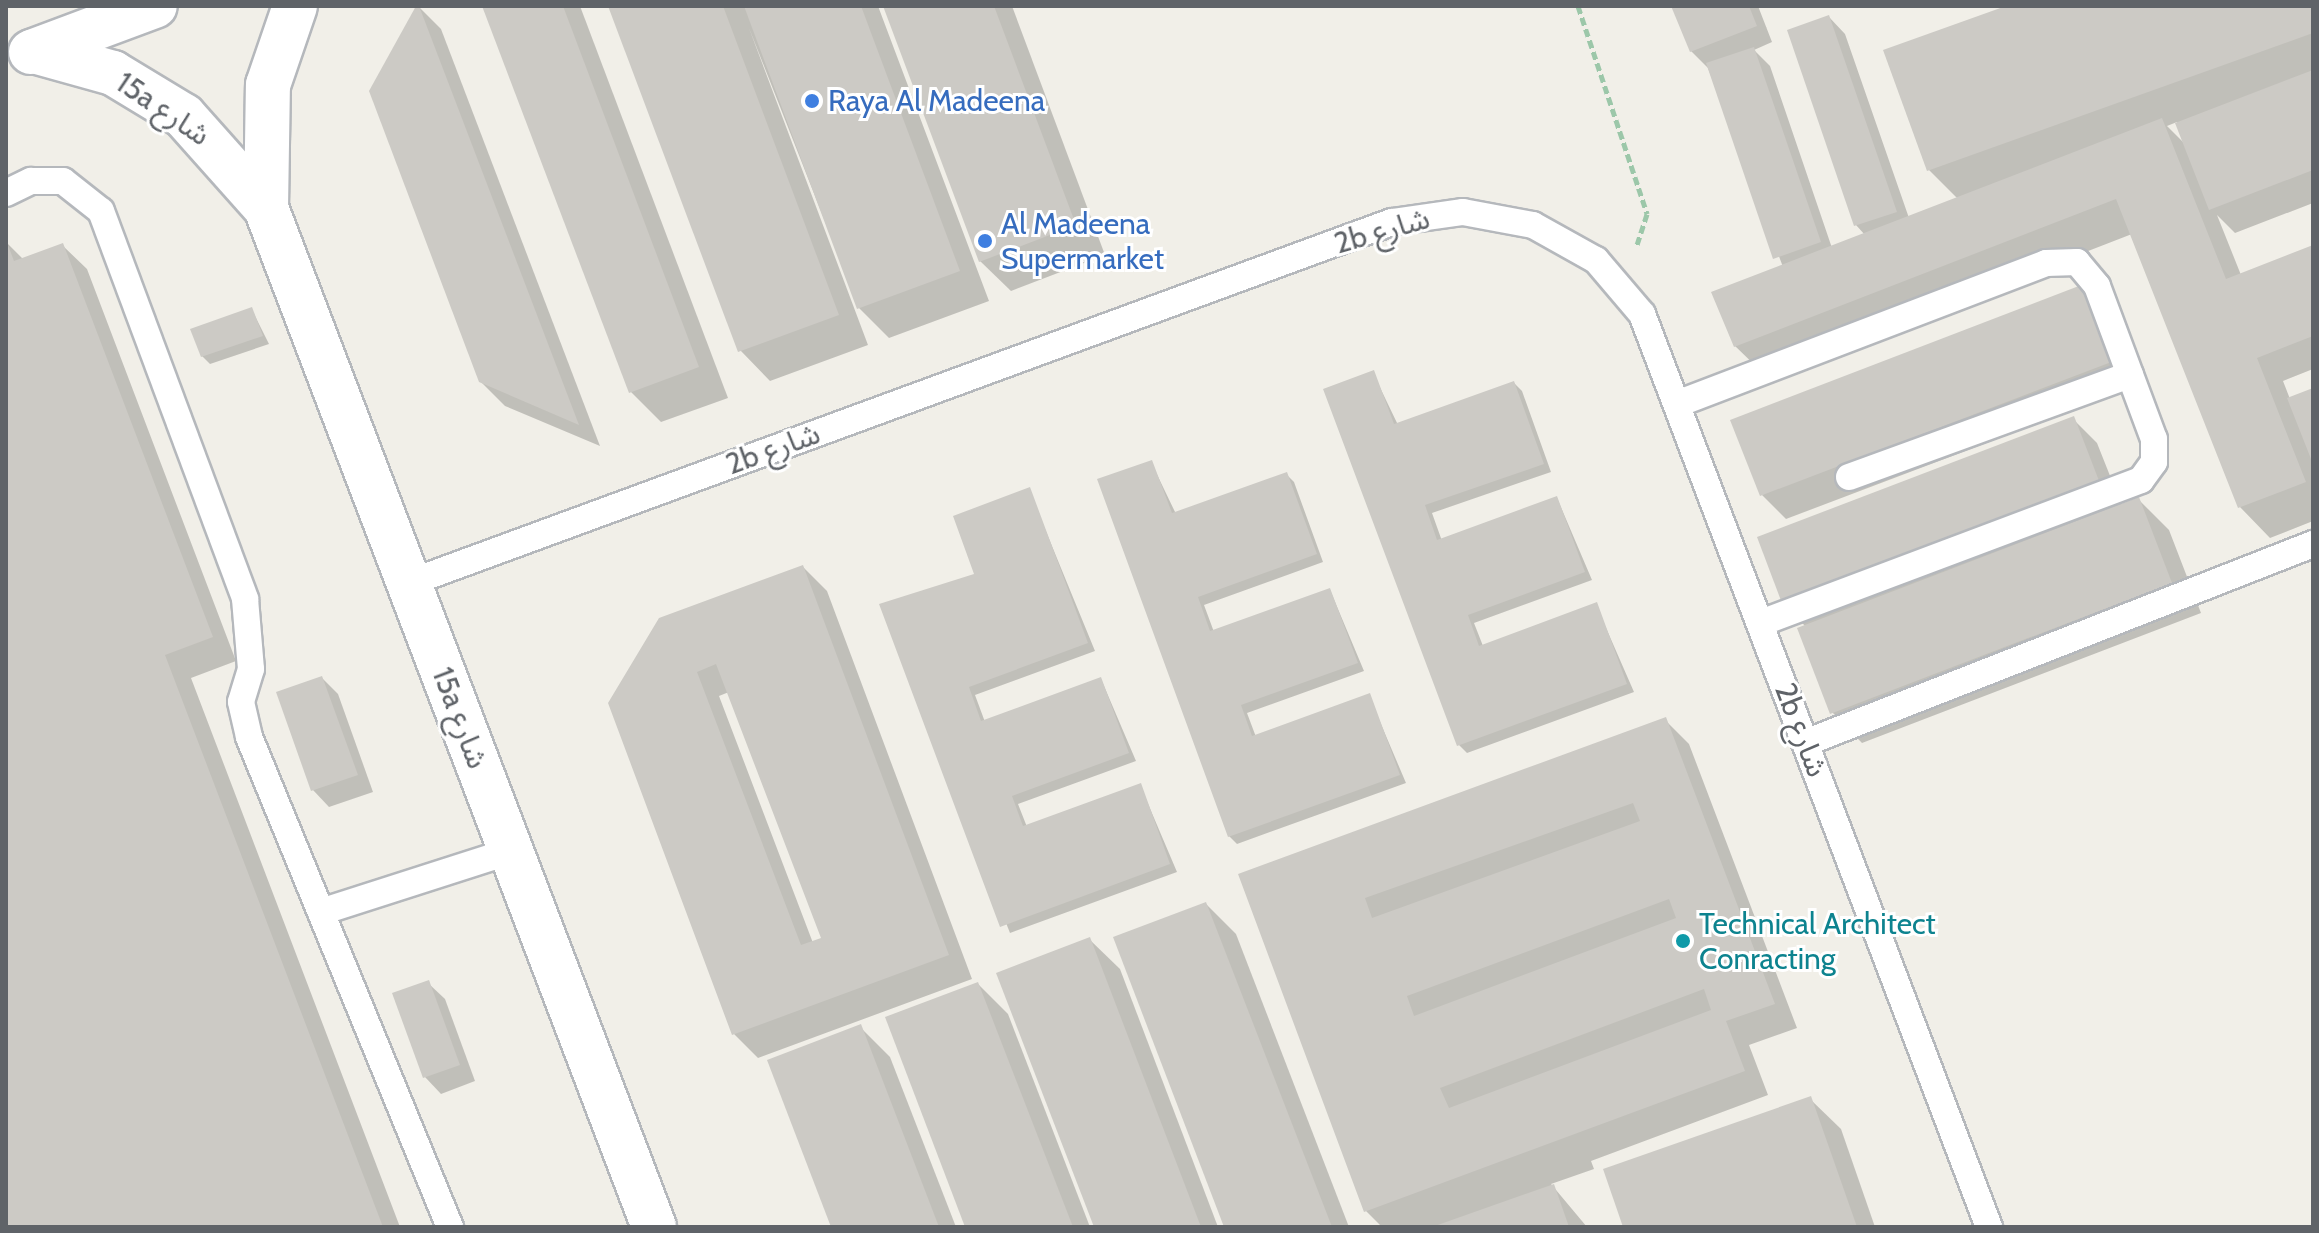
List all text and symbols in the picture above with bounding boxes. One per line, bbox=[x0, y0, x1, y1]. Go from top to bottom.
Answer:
street label: 15a شارع bbox=[109, 65, 217, 153]
place label: Raya Al Madeena bbox=[828, 83, 1045, 119]
marker: Raya Al Madeena bbox=[803, 92, 821, 110]
street label: 2b شارع bbox=[1330, 200, 1434, 262]
place label: Al Madeena Supermarket bbox=[1001, 206, 1164, 276]
marker: Al Madeena Supermarket bbox=[976, 232, 994, 250]
street label: 2b شارع bbox=[721, 415, 825, 483]
street label: 15a شارع bbox=[424, 662, 496, 774]
street label: 2b شارع bbox=[1767, 678, 1835, 782]
place label: Technical Architect Conracting bbox=[1699, 906, 1936, 976]
marker: Technical Architect Conracting bbox=[1674, 932, 1692, 950]

